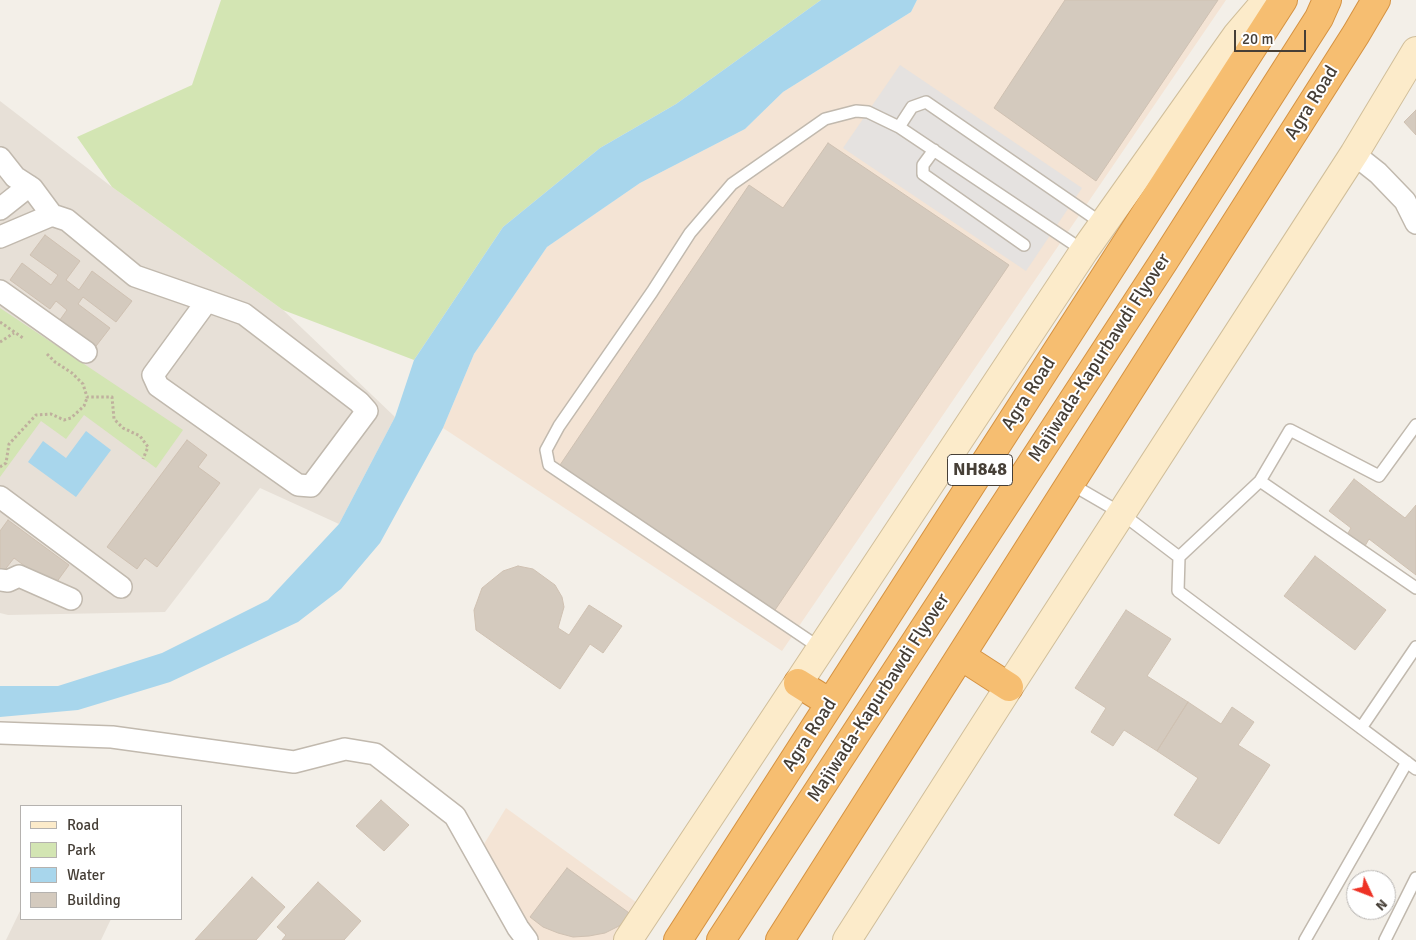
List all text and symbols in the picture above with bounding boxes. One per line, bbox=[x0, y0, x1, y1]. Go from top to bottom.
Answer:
scale bar bbox=[1236, 20, 1308, 52]
text: 20 m bbox=[1242, 30, 1273, 48]
street label: Agra Road bbox=[1280, 62, 1344, 144]
street label: Majiwada-Kapurbawdi Flyover bbox=[1024, 249, 1176, 467]
street label: Agra Road bbox=[997, 353, 1061, 435]
road number: NH848 bbox=[948, 454, 1012, 486]
street label: Majiwada-Kapurbawdi Flyover bbox=[803, 589, 955, 807]
street label: Agra Road bbox=[778, 694, 842, 776]
legend bbox=[20, 805, 182, 920]
text: Road bbox=[67, 816, 99, 834]
text: Park bbox=[67, 841, 96, 859]
text: Water bbox=[67, 866, 105, 884]
north arrow bbox=[1346, 870, 1396, 920]
text: Building bbox=[67, 891, 121, 909]
text: N bbox=[1372, 896, 1391, 914]

